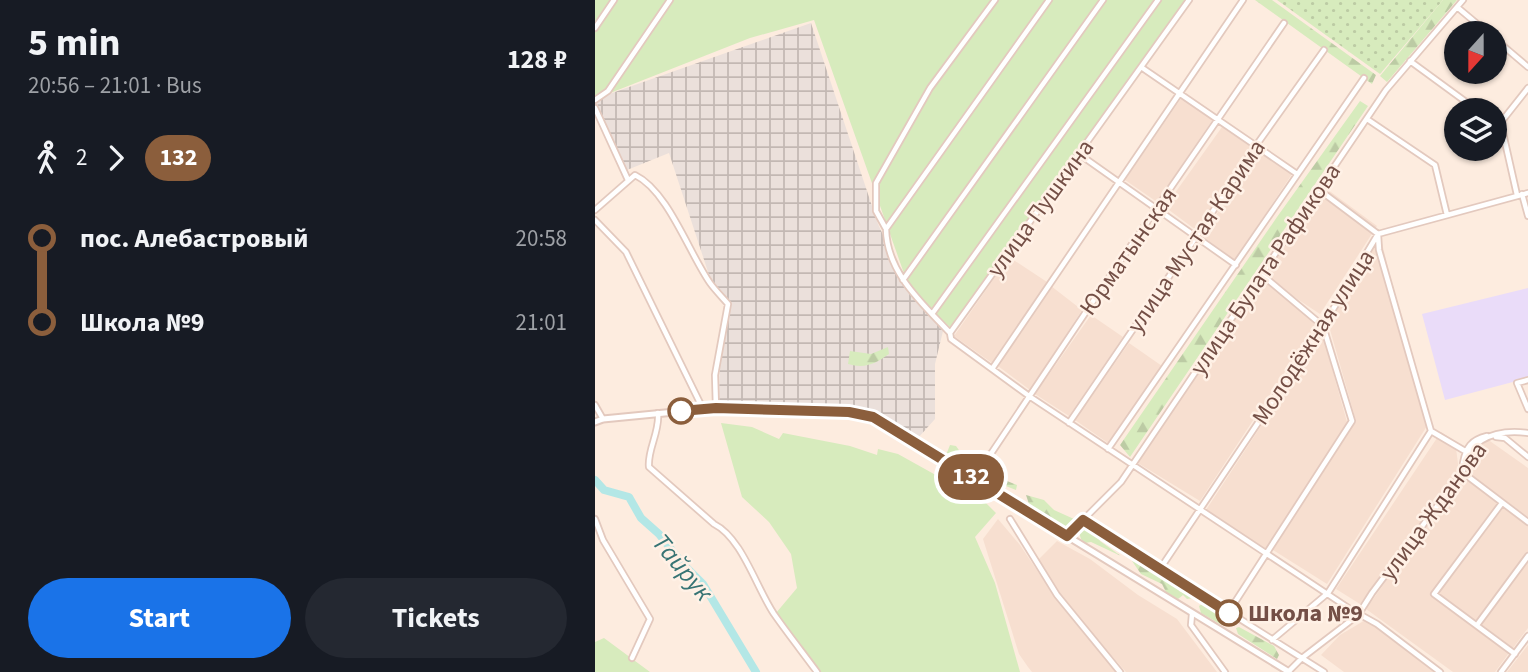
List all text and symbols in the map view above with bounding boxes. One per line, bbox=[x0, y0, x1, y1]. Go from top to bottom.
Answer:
text: 5 min bbox=[28, 16, 120, 70]
north arrow bbox=[1444, 21, 1507, 84]
map controls bbox=[1444, 21, 1507, 161]
text: 128 ₽ bbox=[507, 41, 567, 78]
text: 20:56 – 21:01 · Bus bbox=[28, 69, 202, 102]
button: layers bbox=[1444, 98, 1507, 161]
street label: улица Пушкина bbox=[978, 132, 1103, 285]
street label: улица Мустая Карима bbox=[1118, 132, 1274, 340]
icon: walk bbox=[28, 139, 66, 177]
icon: forward bbox=[97, 139, 135, 177]
text: 132 bbox=[159, 140, 197, 175]
text: 2 bbox=[76, 141, 87, 174]
street label: улица Булата Рафикова bbox=[1181, 156, 1350, 382]
street label: Юрматынская bbox=[1071, 180, 1186, 323]
text: пос. Алебастровый bbox=[80, 220, 308, 257]
text: 20:58 bbox=[516, 222, 567, 255]
street label: Молодёжная улица bbox=[1243, 243, 1383, 432]
text: Школа №9 bbox=[80, 304, 204, 341]
text: 21:01 bbox=[516, 306, 567, 339]
unlabelled marker bbox=[668, 398, 694, 424]
street label: улица Жданова bbox=[1371, 435, 1496, 588]
line badge: 132 bbox=[931, 454, 1011, 500]
text: 132 bbox=[952, 459, 990, 494]
water label: Тайрук bbox=[643, 525, 722, 610]
button: Start bbox=[28, 578, 291, 658]
button: Tickets bbox=[305, 578, 567, 658]
place label: Школа №9 bbox=[1248, 596, 1363, 631]
marker: Школа №9 bbox=[1216, 600, 1242, 626]

